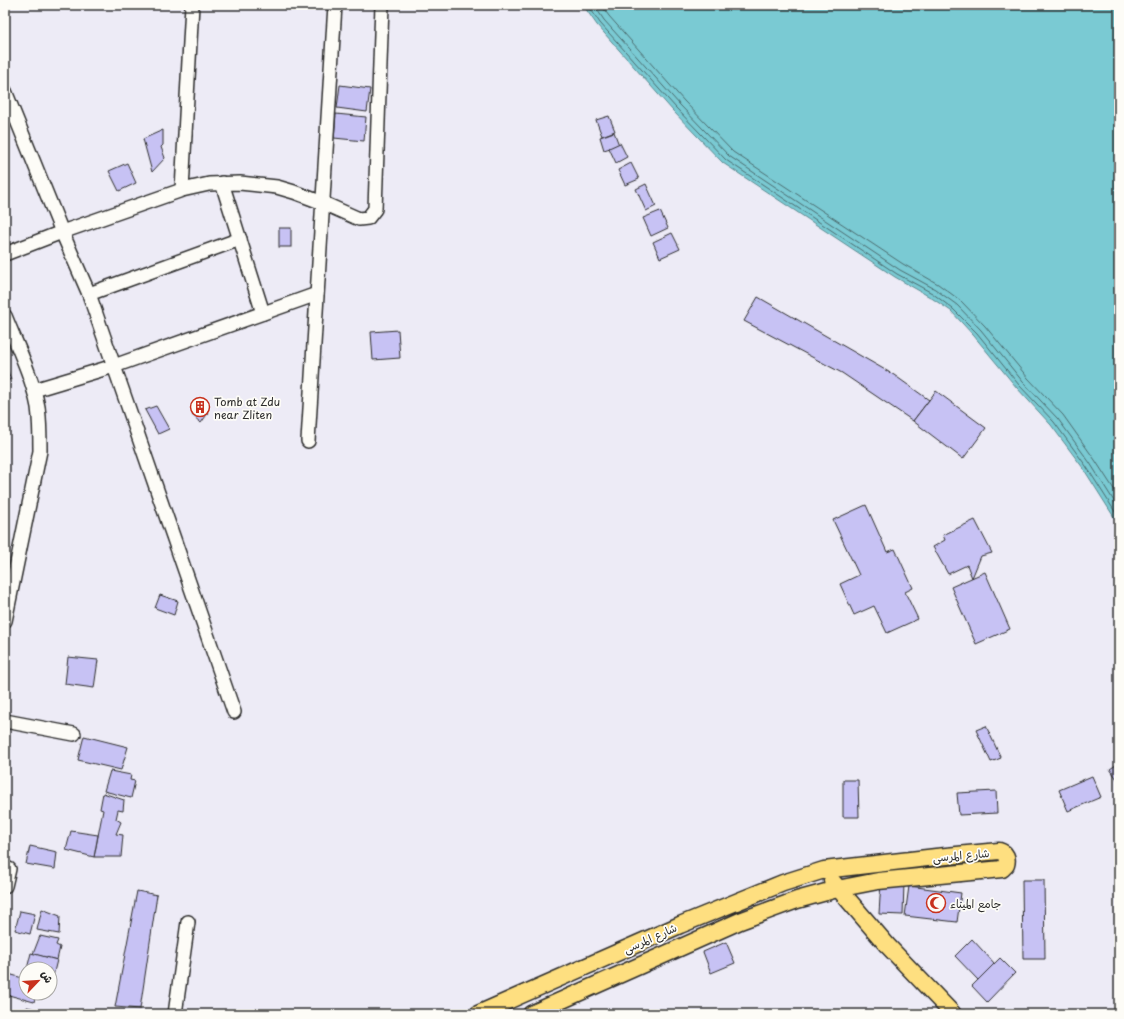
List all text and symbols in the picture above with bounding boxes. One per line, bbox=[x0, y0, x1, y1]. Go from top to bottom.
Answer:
place label: Tomb at Zdu near Zliten bbox=[214, 393, 280, 423]
building icon: Tomb at Zdu near Zliten bbox=[189, 396, 211, 418]
street label: شارع المرسى bbox=[932, 844, 990, 867]
mosque icon: جامع الميناء bbox=[925, 892, 947, 914]
place label: جامع الميناء bbox=[950, 895, 1001, 913]
street label: شارع المرسى bbox=[620, 919, 680, 958]
north arrow bbox=[18, 961, 58, 1001]
text: ش bbox=[37, 967, 58, 986]

